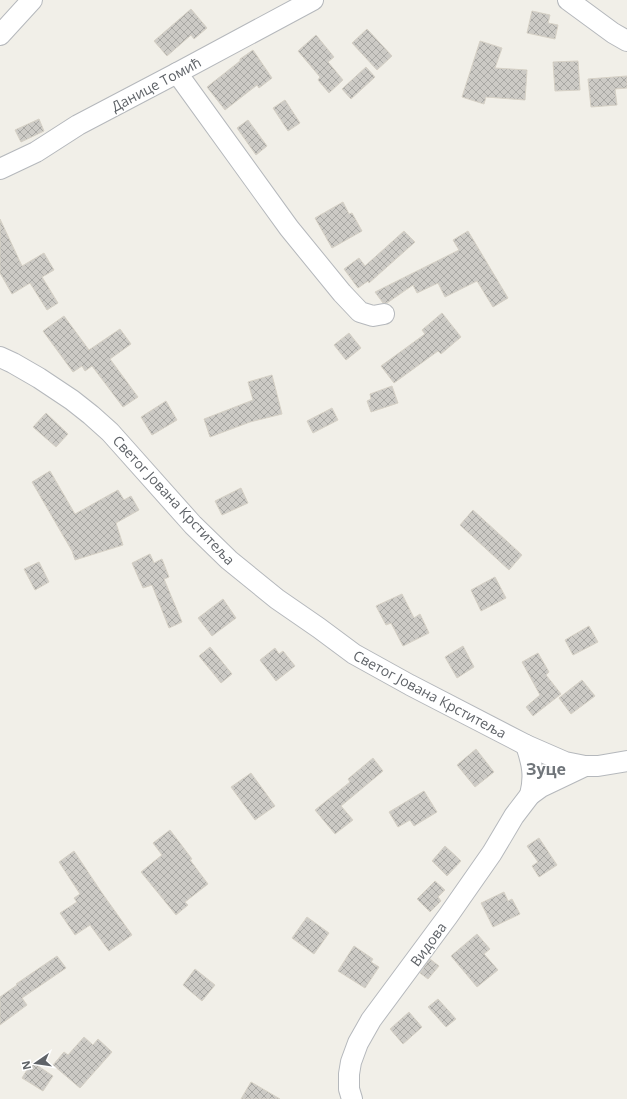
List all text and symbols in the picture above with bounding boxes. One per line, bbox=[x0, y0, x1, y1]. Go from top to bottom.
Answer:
street label: Данице Томић bbox=[108, 52, 204, 116]
street label: Светог Јована Крститеља bbox=[109, 431, 239, 569]
street label: Светог Јована Крститеља bbox=[350, 645, 510, 743]
district label: Зуце bbox=[526, 758, 566, 780]
street label: Видова bbox=[406, 918, 450, 970]
north arrow bbox=[16, 1043, 56, 1083]
text: N bbox=[17, 1059, 34, 1071]

